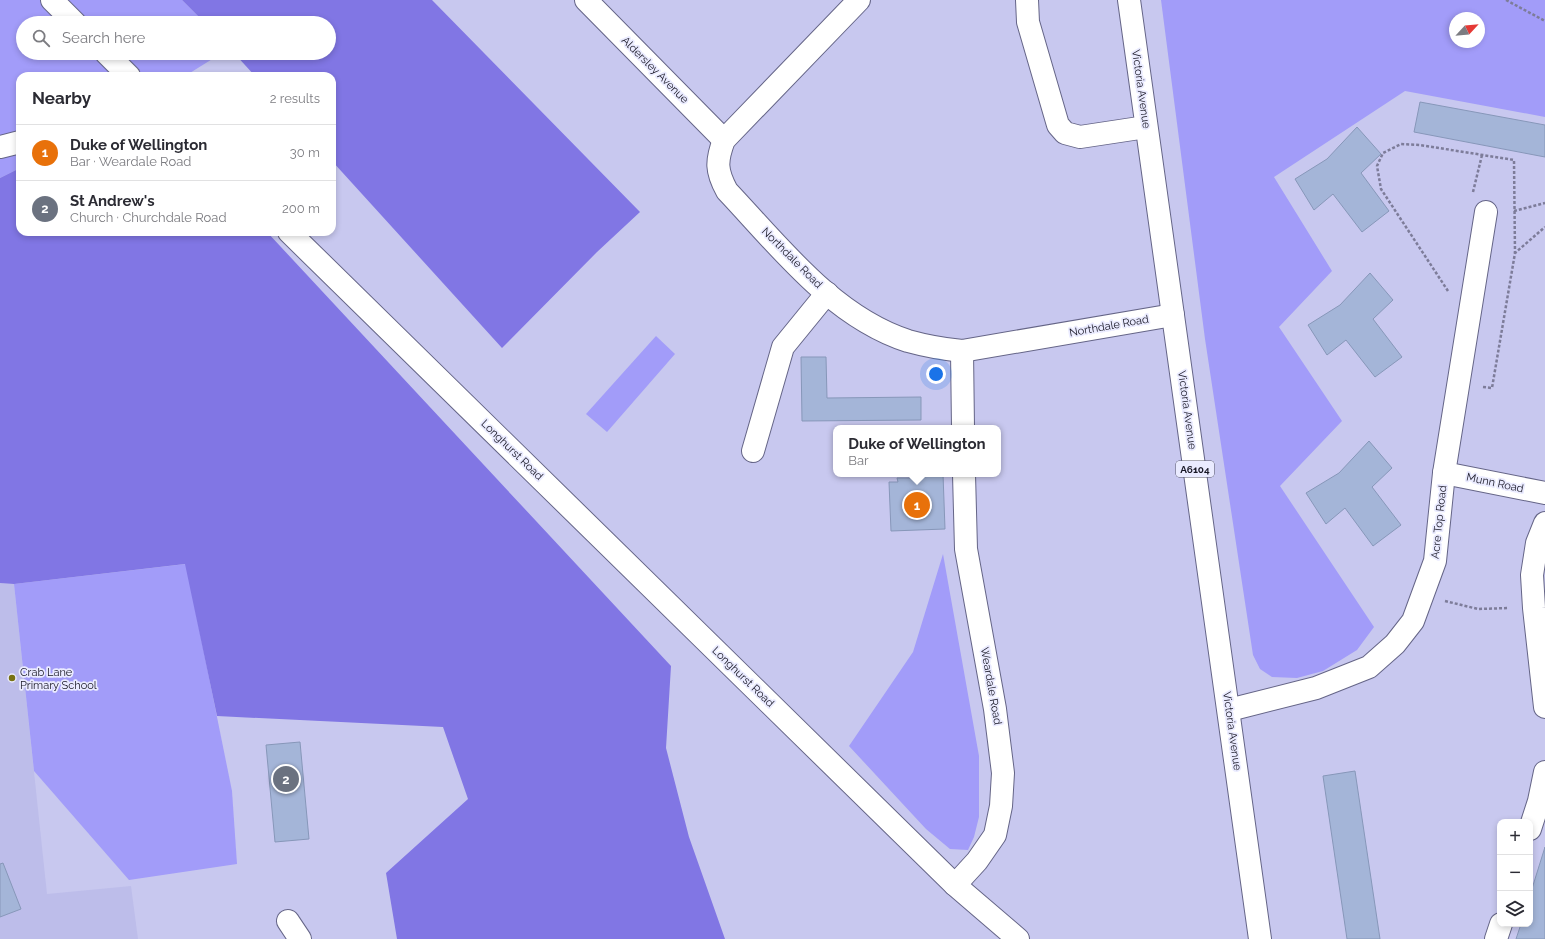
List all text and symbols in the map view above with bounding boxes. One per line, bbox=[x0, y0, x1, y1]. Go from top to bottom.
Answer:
north arrow bbox=[1449, 12, 1485, 48]
search box bbox=[16, 16, 336, 60]
icon: search bbox=[30, 27, 52, 49]
text: Search here bbox=[62, 29, 145, 47]
street label: Aldersley Avenue bbox=[619, 34, 691, 106]
street label: Victoria Avenue bbox=[1129, 49, 1153, 130]
text: Nearby bbox=[32, 88, 91, 108]
text: 2 results bbox=[270, 91, 320, 106]
text: Duke of Wellington bbox=[70, 136, 207, 154]
text: 1 bbox=[42, 145, 48, 160]
text: 30 m bbox=[290, 145, 320, 160]
text: Bar · Weardale Road bbox=[70, 154, 191, 169]
text: St Andrew's bbox=[70, 192, 155, 210]
text: 2 bbox=[41, 201, 49, 216]
text: 200 m bbox=[282, 201, 320, 216]
text: Church · Churchdale Road bbox=[70, 210, 227, 225]
street label: Northdale Road bbox=[759, 225, 825, 291]
street label: Northdale Road bbox=[1068, 313, 1150, 339]
your location bbox=[926, 364, 946, 384]
street label: Victoria Avenue bbox=[1175, 370, 1199, 451]
street label: Longhurst Road bbox=[478, 417, 546, 483]
popup bbox=[833, 425, 1001, 477]
text: Duke of Wellington bbox=[848, 435, 986, 453]
text: Bar bbox=[848, 453, 869, 468]
road number: A6104 bbox=[1176, 461, 1214, 477]
street label: Munn Road bbox=[1465, 471, 1525, 495]
street label: Acre Top Road bbox=[1429, 484, 1449, 559]
pin: 1 bbox=[904, 490, 930, 520]
street label: Longhurst Road bbox=[709, 644, 777, 710]
street label: Weardale Road bbox=[978, 646, 1004, 726]
place label: Crab Lane Primary School bbox=[20, 666, 97, 692]
marker: Crab Lane Primary School bbox=[7, 673, 17, 683]
street label: Victoria Avenue bbox=[1220, 691, 1244, 772]
pin: 2 bbox=[273, 764, 299, 794]
map controls bbox=[1497, 819, 1533, 927]
button: + bbox=[1497, 819, 1533, 855]
button: − bbox=[1497, 855, 1533, 891]
button: layers bbox=[1497, 891, 1533, 927]

